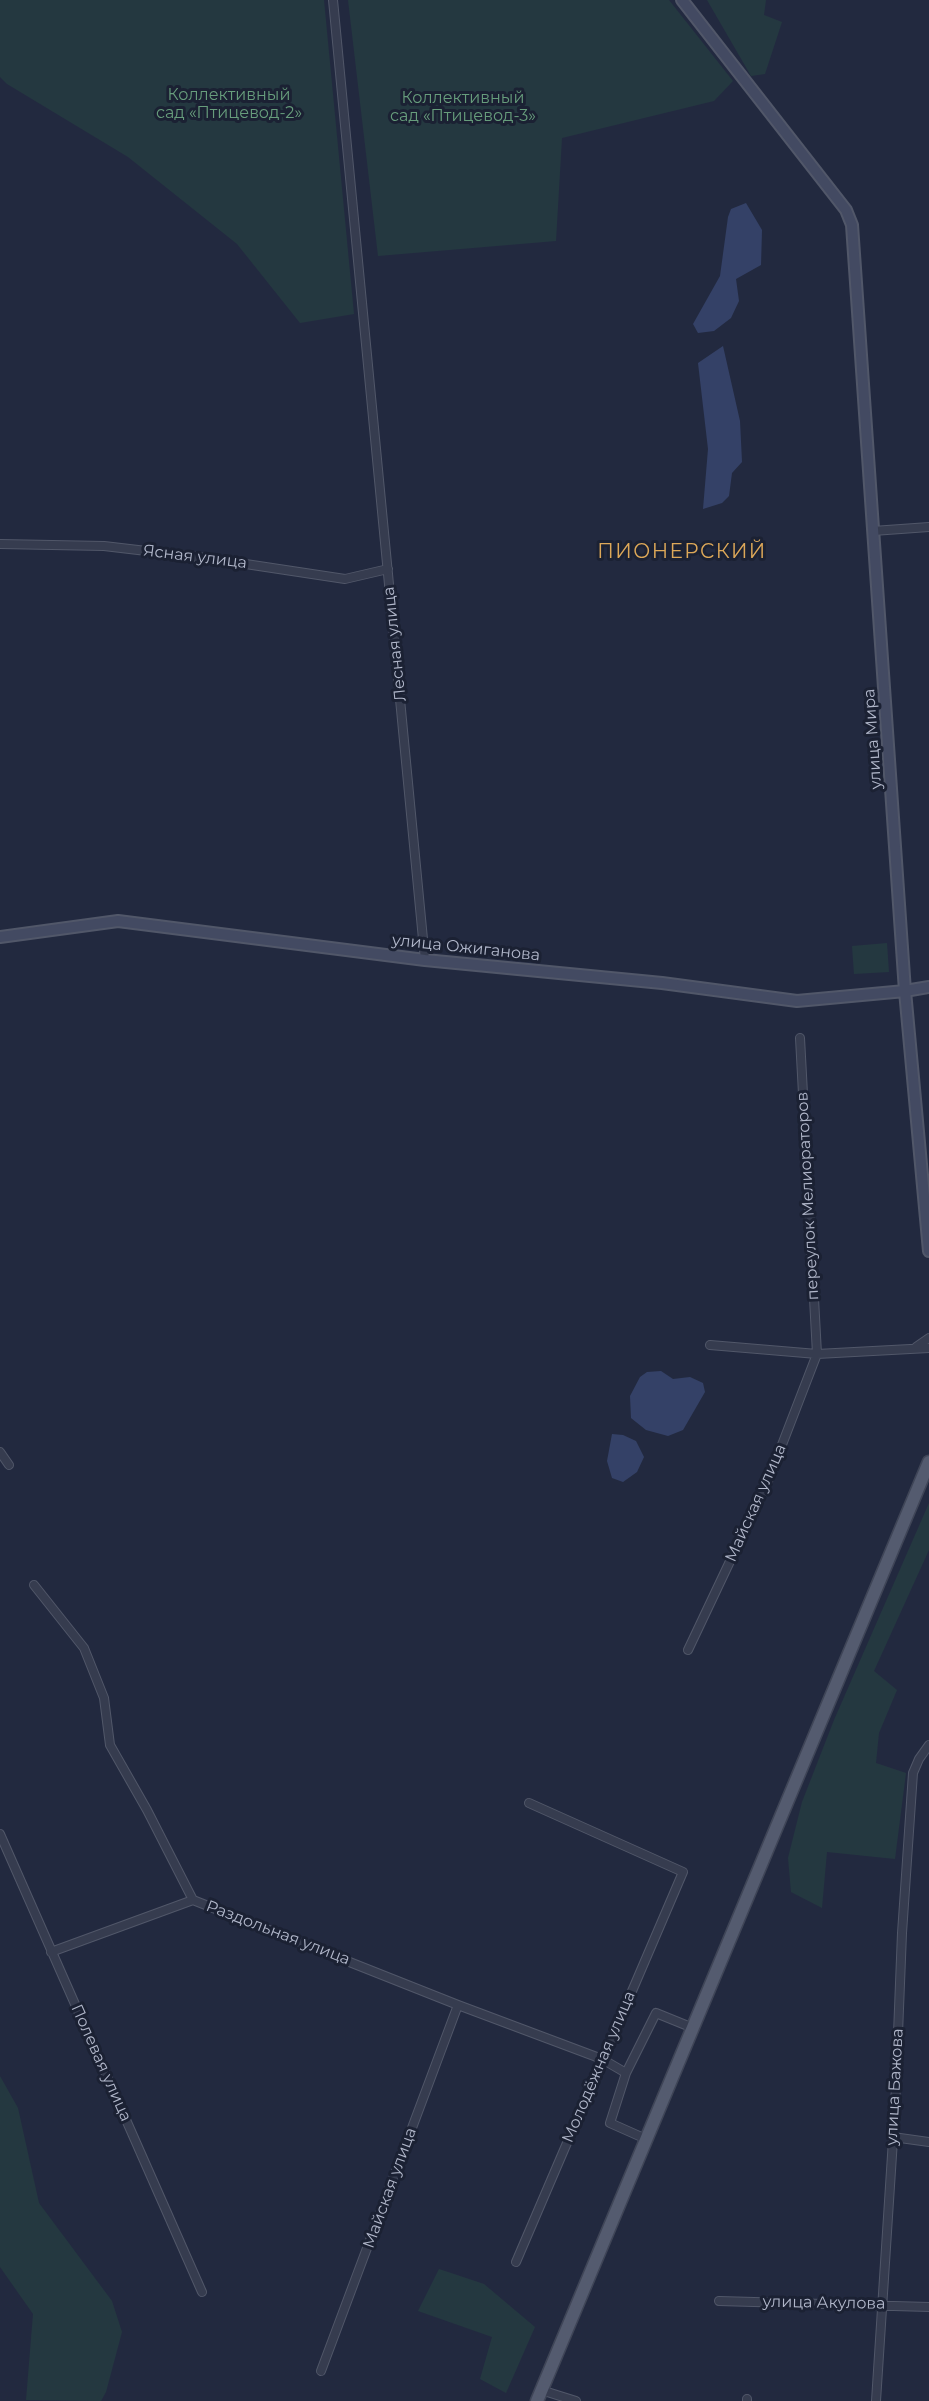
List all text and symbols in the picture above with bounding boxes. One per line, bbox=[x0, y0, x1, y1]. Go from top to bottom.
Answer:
park label: Коллективный сад «Птицевод-2» bbox=[156, 85, 302, 123]
park label: Коллективный сад «Птицевод-3» bbox=[390, 88, 536, 126]
district label: ПИОНЕРСКИЙ bbox=[597, 540, 767, 564]
street label: Ясная улица bbox=[142, 541, 248, 573]
street label: Лесная улица bbox=[379, 586, 411, 702]
street label: улица Мира bbox=[860, 688, 886, 790]
street label: улица Ожиганова bbox=[391, 931, 541, 965]
street label: переулок Мелиораторов bbox=[793, 1091, 823, 1301]
street label: Майская улица bbox=[721, 1441, 791, 1565]
street label: Раздольная улица bbox=[203, 1897, 353, 1969]
street label: Молодёжная улица bbox=[558, 1988, 640, 2146]
street label: Полевая улица bbox=[67, 2001, 135, 2125]
street label: улица Бажова bbox=[882, 2028, 908, 2146]
street label: Майская улица bbox=[359, 2125, 421, 2251]
street label: улица Акулова bbox=[762, 2292, 886, 2314]

